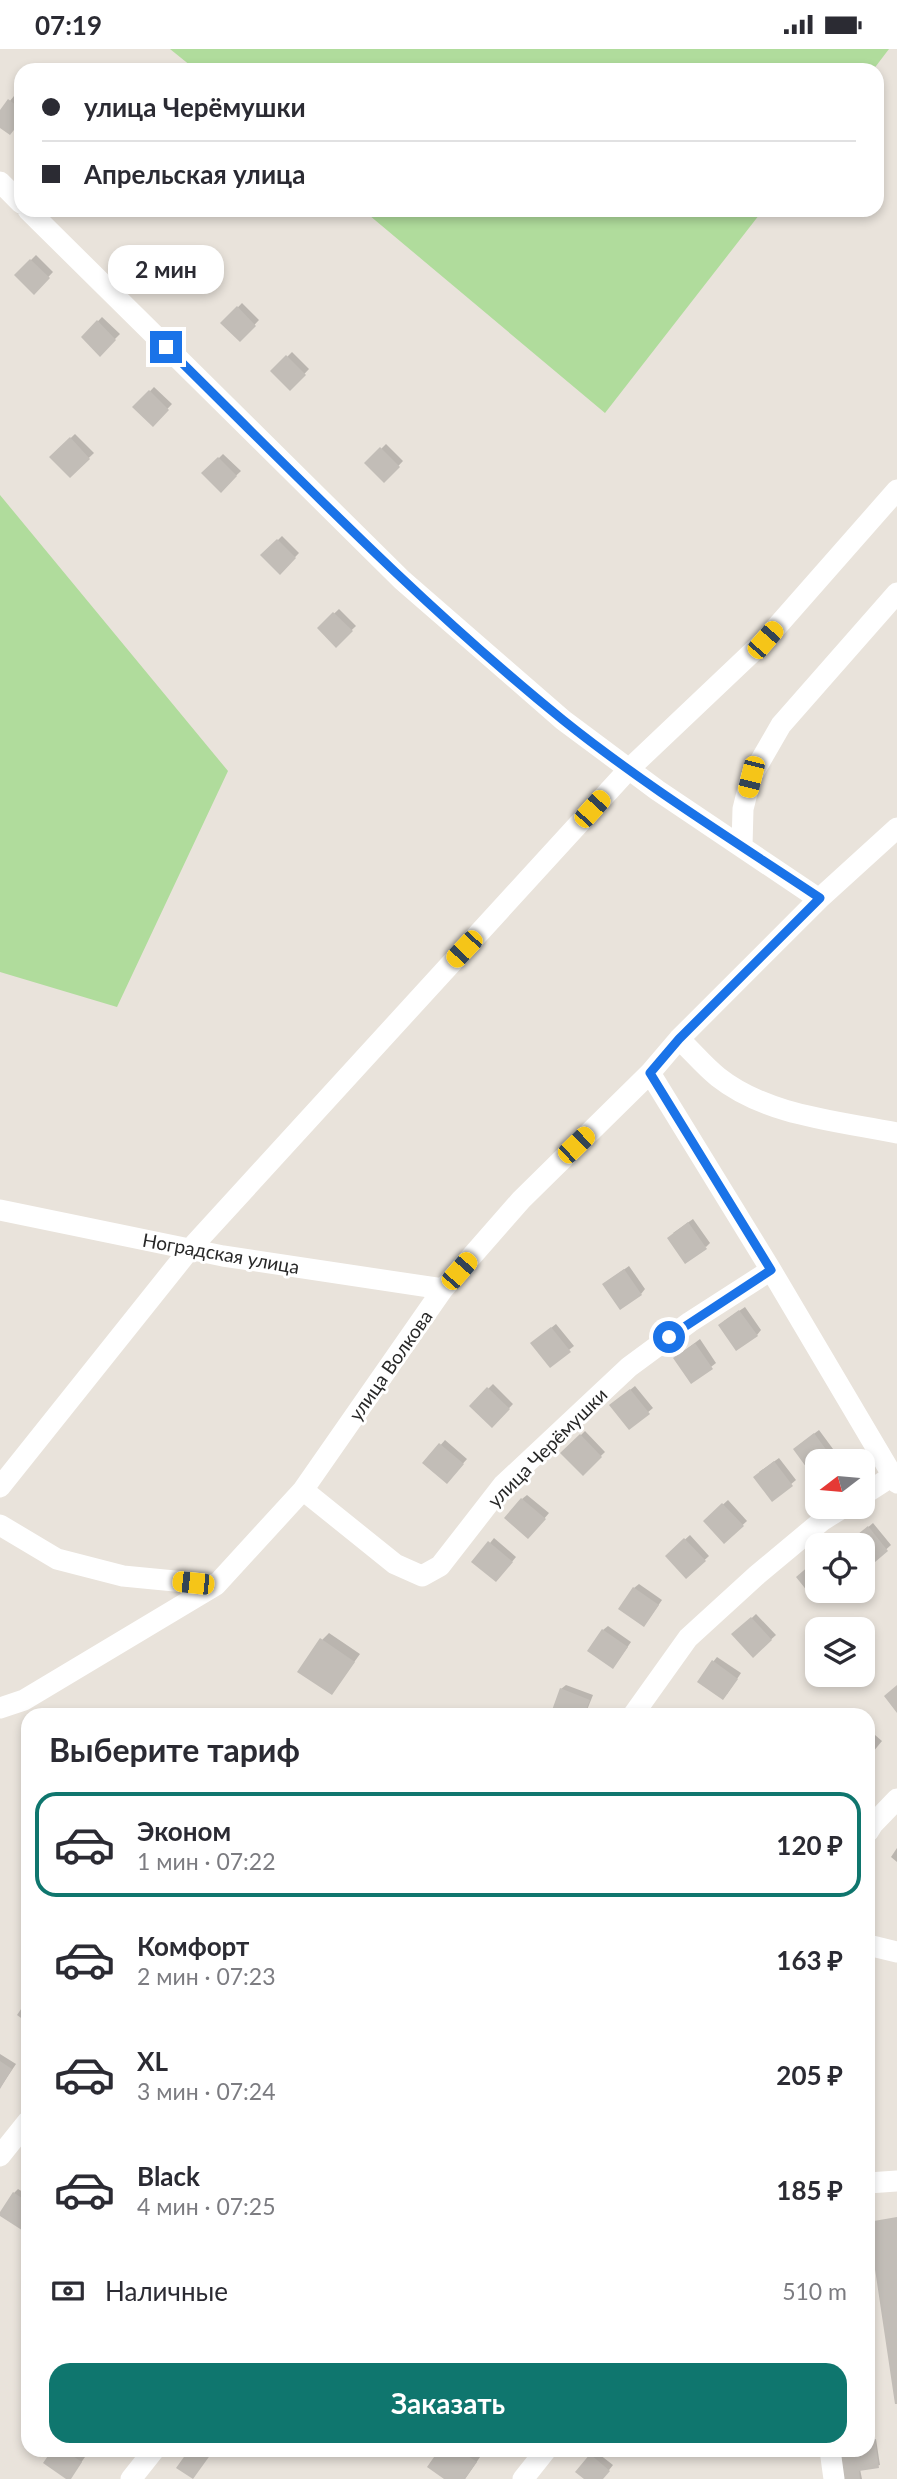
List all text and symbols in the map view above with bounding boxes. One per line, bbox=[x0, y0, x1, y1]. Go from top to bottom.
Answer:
text: 07:19 bbox=[35, 9, 102, 41]
text: улица Черёмушки bbox=[84, 91, 306, 123]
text: Апрельская улица bbox=[84, 158, 305, 190]
callout: 2 мин bbox=[108, 245, 224, 295]
text: 2 мин bbox=[135, 255, 197, 283]
route end bbox=[150, 331, 182, 363]
car bbox=[744, 617, 787, 663]
car bbox=[736, 754, 767, 800]
car bbox=[571, 786, 614, 832]
car bbox=[442, 926, 487, 972]
car bbox=[554, 1123, 599, 1167]
street label: Ноградская улица bbox=[141, 1228, 301, 1278]
car bbox=[438, 1248, 481, 1294]
street label: улица Волкова bbox=[343, 1305, 437, 1425]
route start bbox=[653, 1321, 685, 1353]
street label: улица Черёмушки bbox=[483, 1383, 611, 1511]
north arrow bbox=[805, 1449, 875, 1519]
map controls bbox=[805, 1449, 875, 1687]
button: locate bbox=[805, 1533, 875, 1603]
car bbox=[172, 1570, 215, 1596]
button: layers bbox=[805, 1617, 875, 1687]
text: Выберите тариф bbox=[49, 1730, 300, 1769]
icon: car bbox=[53, 1813, 116, 1876]
text: Эконом bbox=[137, 1815, 231, 1847]
text: 120 ₽ bbox=[776, 1829, 843, 1861]
text: 1 мин · 07:22 bbox=[137, 1847, 276, 1875]
icon: car bbox=[53, 1928, 116, 1991]
text: Комфорт bbox=[137, 1930, 249, 1962]
text: 163 ₽ bbox=[776, 1944, 843, 1976]
text: 2 мин · 07:23 bbox=[137, 1962, 276, 1990]
icon: car bbox=[53, 2043, 116, 2106]
text: XL bbox=[137, 2045, 168, 2077]
text: 205 ₽ bbox=[776, 2059, 843, 2091]
text: 3 мин · 07:24 bbox=[137, 2077, 276, 2105]
icon: car bbox=[53, 2158, 116, 2221]
text: Black bbox=[137, 2160, 200, 2192]
text: 185 ₽ bbox=[776, 2174, 843, 2206]
text: 4 мин · 07:25 bbox=[137, 2192, 276, 2220]
icon: cash bbox=[49, 2272, 87, 2310]
text: Наличные bbox=[105, 2275, 228, 2307]
text: 510 m bbox=[782, 2277, 847, 2305]
button: Заказать bbox=[49, 2363, 847, 2443]

